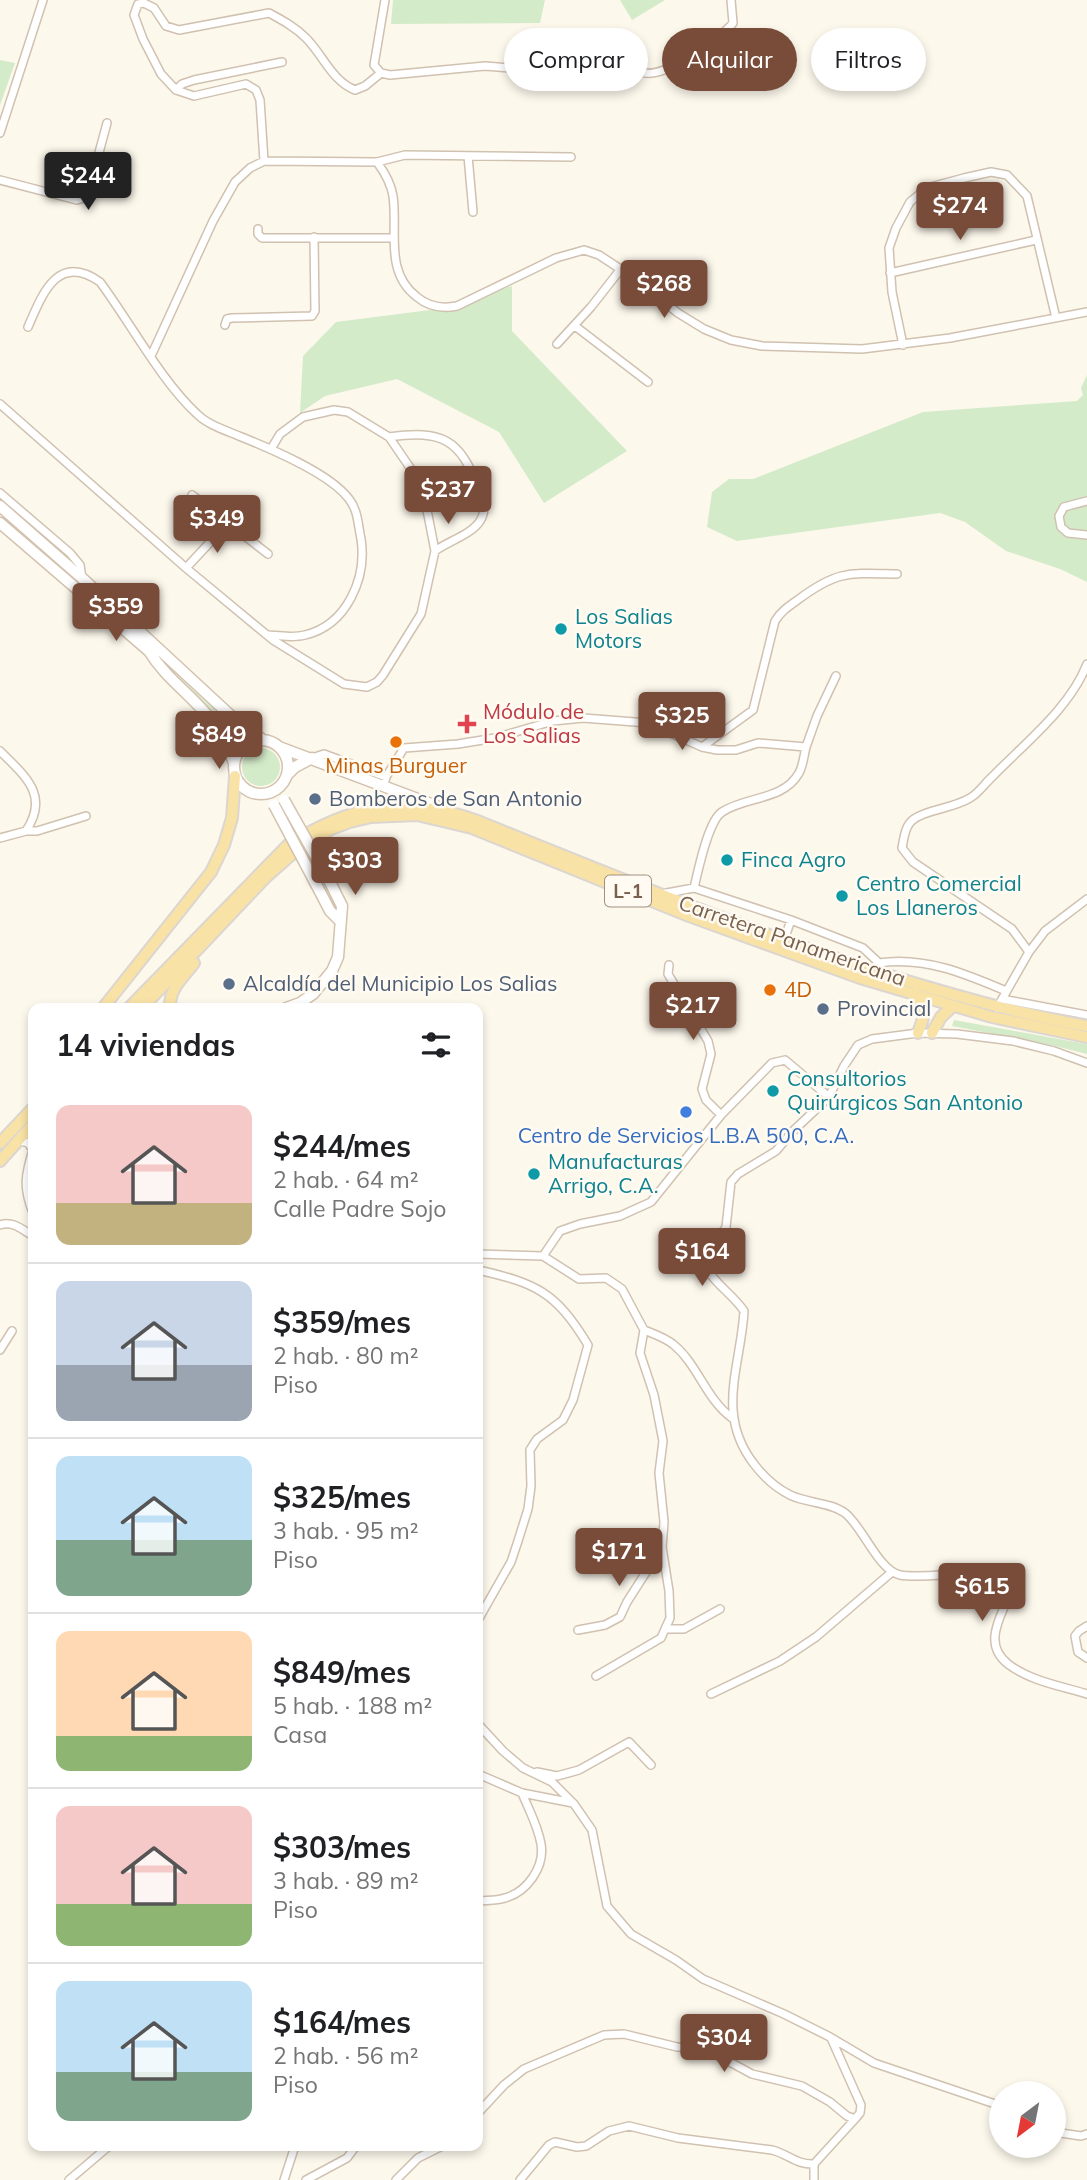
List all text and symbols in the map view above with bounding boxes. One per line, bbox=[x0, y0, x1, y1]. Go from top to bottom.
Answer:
chip: Comprar bbox=[504, 28, 648, 91]
chip: Alquilar bbox=[662, 28, 797, 91]
chip: Filtros bbox=[811, 28, 926, 91]
pin: $244 bbox=[47, 152, 129, 212]
text: $244 bbox=[60, 160, 116, 189]
pin: $274 bbox=[919, 182, 1001, 242]
text: $274 bbox=[932, 190, 988, 219]
pin: $268 bbox=[623, 260, 705, 320]
text: $268 bbox=[636, 268, 692, 297]
pin: $237 bbox=[407, 466, 489, 526]
text: $237 bbox=[420, 474, 476, 503]
pin: $349 bbox=[176, 496, 258, 555]
text: $349 bbox=[189, 503, 245, 532]
pin: $359 bbox=[75, 584, 157, 643]
text: $359 bbox=[88, 591, 144, 620]
place label: Los Salias Motors bbox=[575, 603, 673, 653]
marker: Los Salias Motors bbox=[553, 621, 569, 637]
pin: $325 bbox=[641, 692, 723, 752]
place label: Módulo de Los Salias bbox=[483, 698, 584, 748]
text: $325 bbox=[654, 700, 710, 729]
pin: $849 bbox=[178, 712, 260, 771]
marker: Módulo de Los Salias bbox=[457, 714, 477, 734]
text: $849 bbox=[191, 719, 247, 748]
marker: Minas Burguer bbox=[388, 734, 404, 750]
place label: Minas Burguer bbox=[325, 752, 467, 778]
place label: Bomberos de San Antonio bbox=[329, 785, 582, 811]
marker: Bomberos de San Antonio bbox=[307, 791, 323, 807]
pin: $303 bbox=[314, 838, 396, 897]
text: $303 bbox=[327, 845, 383, 874]
place label: Finca Agro bbox=[741, 846, 846, 872]
marker: Finca Agro bbox=[719, 852, 735, 868]
place label: Centro Comercial Los Llaneros bbox=[856, 870, 1022, 920]
road number: L-1 bbox=[605, 876, 651, 906]
marker: Centro Comercial Los Llaneros bbox=[834, 888, 850, 904]
street label: Carretera Panamericana bbox=[675, 889, 909, 991]
place label: Alcaldía del Municipio Los Salias bbox=[243, 970, 557, 996]
marker: Alcaldía del Municipio Los Salias bbox=[221, 976, 237, 992]
place label: 4D bbox=[784, 976, 812, 1002]
pin: $217 bbox=[652, 982, 734, 1042]
marker: 4D bbox=[762, 982, 778, 998]
text: $217 bbox=[665, 990, 721, 1019]
place label: Provincial bbox=[837, 995, 931, 1021]
marker: Provincial bbox=[815, 1001, 831, 1017]
text: 14 viviendas bbox=[56, 1026, 235, 1064]
icon: filters bbox=[417, 1026, 455, 1064]
place label: Consultorios Quirúrgicos San Antonio bbox=[787, 1065, 1023, 1115]
marker: Consultorios Quirúrgicos San Antonio bbox=[765, 1083, 781, 1099]
marker: Centro de Servicios L.B.A 500, C.A. bbox=[678, 1104, 694, 1120]
place label: Centro de Servicios L.B.A 500, C.A. bbox=[518, 1122, 854, 1148]
text: $244/mes bbox=[273, 1127, 411, 1165]
icon: home bbox=[112, 1133, 196, 1217]
place label: Manufacturas Arrigo, C.A. bbox=[548, 1148, 683, 1198]
text: 2 hab. · 64 m² bbox=[273, 1165, 418, 1194]
marker: Manufacturas Arrigo, C.A. bbox=[526, 1166, 542, 1182]
text: Calle Padre Sojo bbox=[273, 1194, 446, 1223]
pin: $164 bbox=[661, 1228, 743, 1288]
text: $164 bbox=[674, 1236, 730, 1265]
text: $359/mes bbox=[273, 1303, 411, 1341]
icon: home bbox=[112, 1309, 196, 1393]
text: 2 hab. · 80 m² bbox=[273, 1341, 418, 1370]
text: Piso bbox=[273, 1370, 318, 1399]
text: $325/mes bbox=[273, 1478, 411, 1516]
icon: home bbox=[112, 1484, 196, 1568]
text: 3 hab. · 95 m² bbox=[273, 1516, 418, 1545]
pin: $171 bbox=[578, 1528, 660, 1588]
text: $171 bbox=[591, 1536, 647, 1565]
text: Piso bbox=[273, 1545, 318, 1574]
pin: $615 bbox=[941, 1564, 1023, 1623]
text: $615 bbox=[954, 1571, 1010, 1600]
text: $849/mes bbox=[273, 1653, 411, 1691]
icon: home bbox=[112, 1659, 196, 1743]
text: 5 hab. · 188 m² bbox=[273, 1691, 432, 1720]
text: Casa bbox=[273, 1720, 327, 1749]
text: $303/mes bbox=[273, 1828, 411, 1866]
icon: home bbox=[112, 1834, 196, 1918]
text: 3 hab. · 89 m² bbox=[273, 1866, 418, 1895]
text: Piso bbox=[273, 1895, 318, 1924]
text: $164/mes bbox=[273, 2003, 411, 2041]
icon: home bbox=[112, 2009, 196, 2093]
pin: $304 bbox=[683, 2014, 765, 2074]
text: $304 bbox=[696, 2022, 752, 2051]
text: 2 hab. · 56 m² bbox=[273, 2041, 418, 2070]
text: Piso bbox=[273, 2070, 318, 2099]
north arrow bbox=[989, 2081, 1066, 2158]
map controls bbox=[989, 2081, 1066, 2158]

